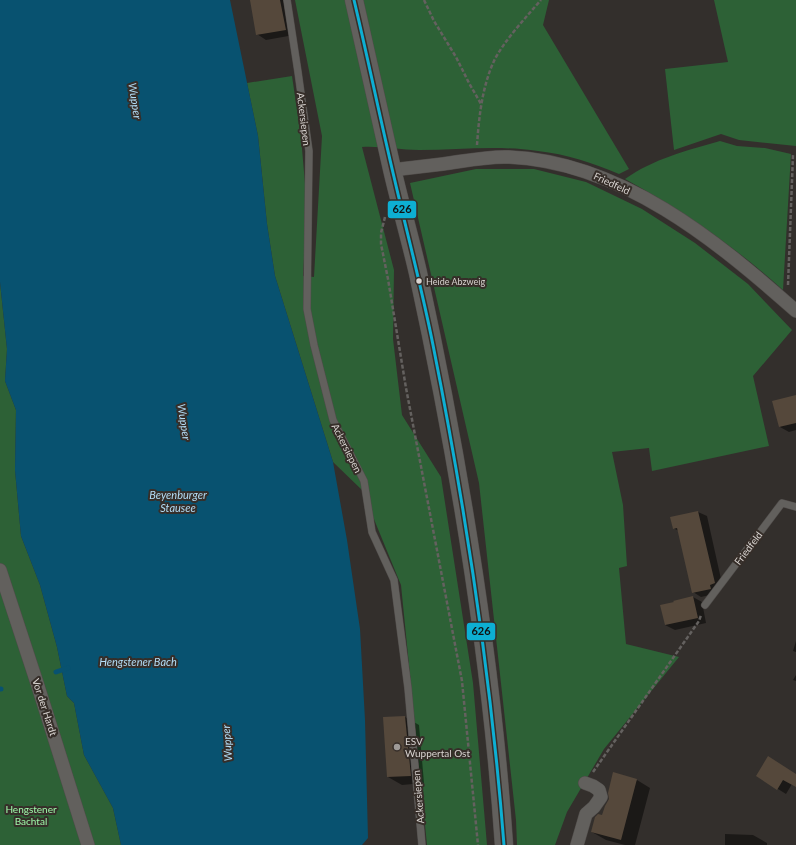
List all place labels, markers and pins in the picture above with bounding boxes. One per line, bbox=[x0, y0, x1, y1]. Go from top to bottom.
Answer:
marker: Heide Abzweig bbox=[414, 276, 424, 286]
place label: Heide Abzweig bbox=[426, 276, 485, 287]
place label: ESV Wuppertal Ost bbox=[405, 735, 470, 759]
marker: ESV Wuppertal Ost bbox=[392, 742, 402, 752]

